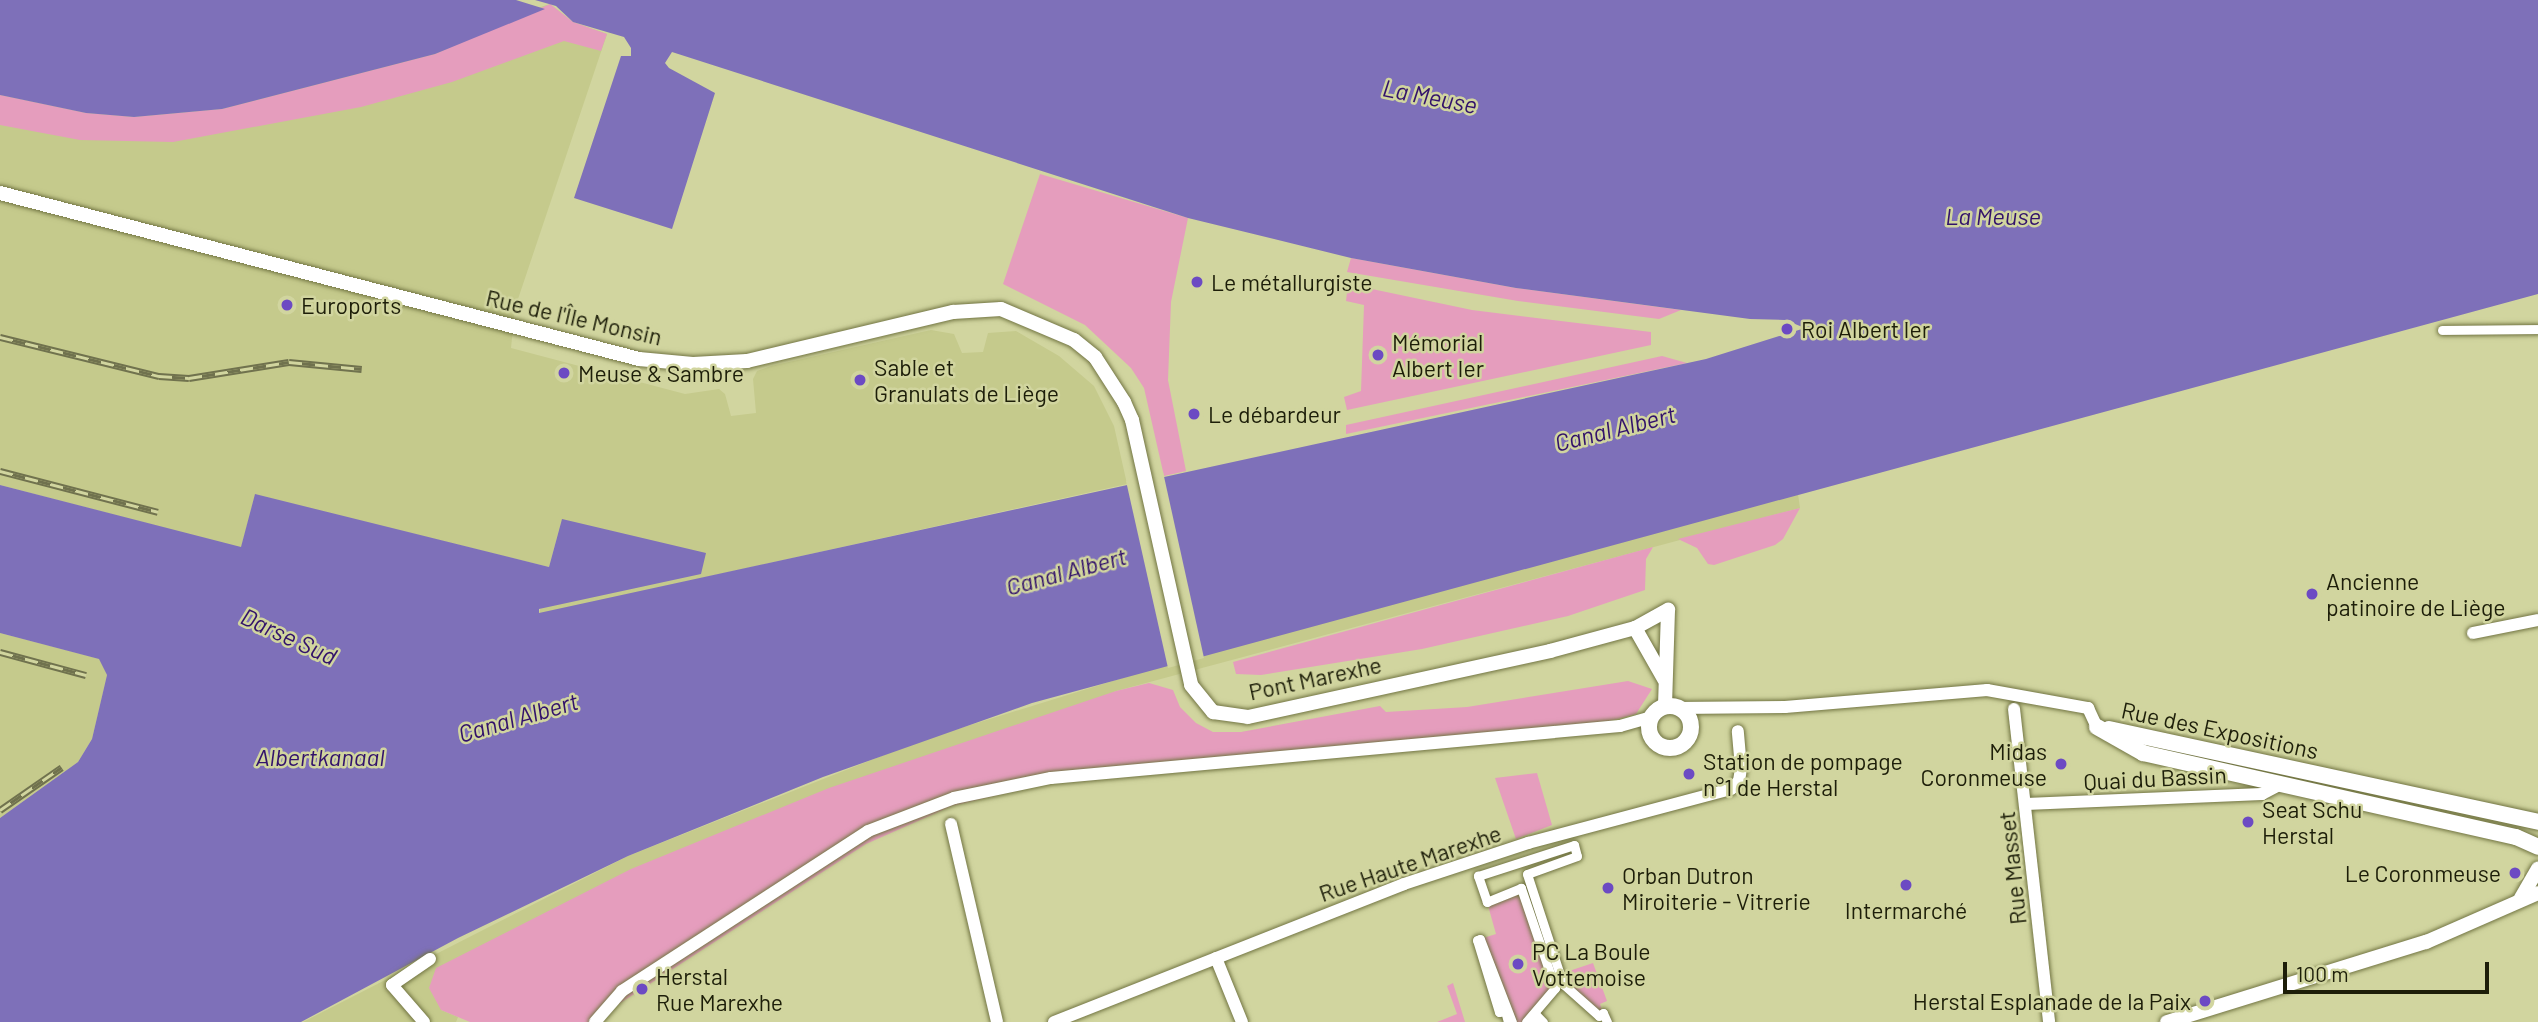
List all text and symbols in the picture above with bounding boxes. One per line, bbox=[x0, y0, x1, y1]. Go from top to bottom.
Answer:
water label: La Meuse bbox=[1380, 73, 1480, 119]
water label: La Meuse bbox=[1945, 202, 2041, 230]
place label: Le métallurgiste bbox=[1211, 268, 1373, 296]
marker: Le métallurgiste bbox=[1189, 274, 1205, 290]
street label: Rue de l'Île Monsin bbox=[483, 283, 665, 351]
place label: Euroports bbox=[301, 291, 401, 319]
marker: Euroports bbox=[279, 297, 295, 313]
place label: Roi Albert Ier bbox=[1801, 315, 1930, 343]
marker: Roi Albert Ier bbox=[1779, 321, 1795, 337]
place label: Mémorial Albert Ier bbox=[1392, 328, 1484, 382]
marker: Mémorial Albert Ier bbox=[1370, 347, 1386, 363]
place label: Sable et Granulats de Liège bbox=[874, 353, 1059, 407]
place label: Meuse & Sambre bbox=[578, 359, 744, 387]
marker: Meuse & Sambre bbox=[556, 365, 572, 381]
marker: Sable et Granulats de Liège bbox=[852, 372, 868, 388]
water label: Canal Albert bbox=[1552, 399, 1678, 457]
place label: Le débardeur bbox=[1208, 400, 1341, 428]
marker: Le débardeur bbox=[1186, 406, 1202, 422]
water label: Canal Albert bbox=[1003, 541, 1129, 601]
place label: Ancienne patinoire de Liège bbox=[2326, 567, 2506, 621]
marker: Ancienne patinoire de Liège bbox=[2304, 586, 2320, 602]
water label: Darse Sud bbox=[237, 601, 341, 671]
street label: Pont Marexhe bbox=[1246, 650, 1384, 706]
water label: Canal Albert bbox=[455, 686, 581, 748]
street label: Rue des Expositions bbox=[2119, 696, 2321, 764]
place label: Midas Coronmeuse bbox=[1921, 737, 2047, 791]
water label: Albertkanaal bbox=[255, 743, 385, 771]
place label: Station de pompage n°1 de Herstal bbox=[1703, 747, 1903, 801]
marker: Midas Coronmeuse bbox=[2053, 756, 2069, 772]
street label: Quai du Bassin bbox=[2083, 760, 2227, 796]
marker: Station de pompage n°1 de Herstal bbox=[1681, 766, 1697, 782]
place label: Seat Schu Herstal bbox=[2262, 795, 2362, 849]
street label: Rue Masset bbox=[1992, 810, 2032, 926]
marker: Seat Schu Herstal bbox=[2240, 814, 2256, 830]
street label: Rue Haute Marexhe bbox=[1315, 819, 1505, 907]
place label: Le Coronmeuse bbox=[2345, 859, 2501, 887]
place label: Orban Dutron Miroiterie - Vitrerie bbox=[1622, 861, 1811, 915]
marker: Le Coronmeuse bbox=[2507, 865, 2523, 881]
marker: Intermarché bbox=[1898, 877, 1914, 893]
marker: Orban Dutron Miroiterie - Vitrerie bbox=[1600, 880, 1616, 896]
place label: Intermarché bbox=[1845, 896, 1967, 924]
place label: PC La Boule Vottemoise bbox=[1532, 937, 1650, 991]
scale bar bbox=[2286, 948, 2492, 992]
marker: PC La Boule Vottemoise bbox=[1510, 956, 1526, 972]
text: 100 m bbox=[2296, 961, 2349, 986]
place label: Herstal Rue Marexhe bbox=[656, 962, 783, 1016]
marker: Herstal Rue Marexhe bbox=[634, 981, 650, 997]
place label: Herstal Esplanade de la Paix bbox=[1913, 987, 2191, 1015]
marker: Herstal Esplanade de la Paix bbox=[2197, 993, 2213, 1009]

